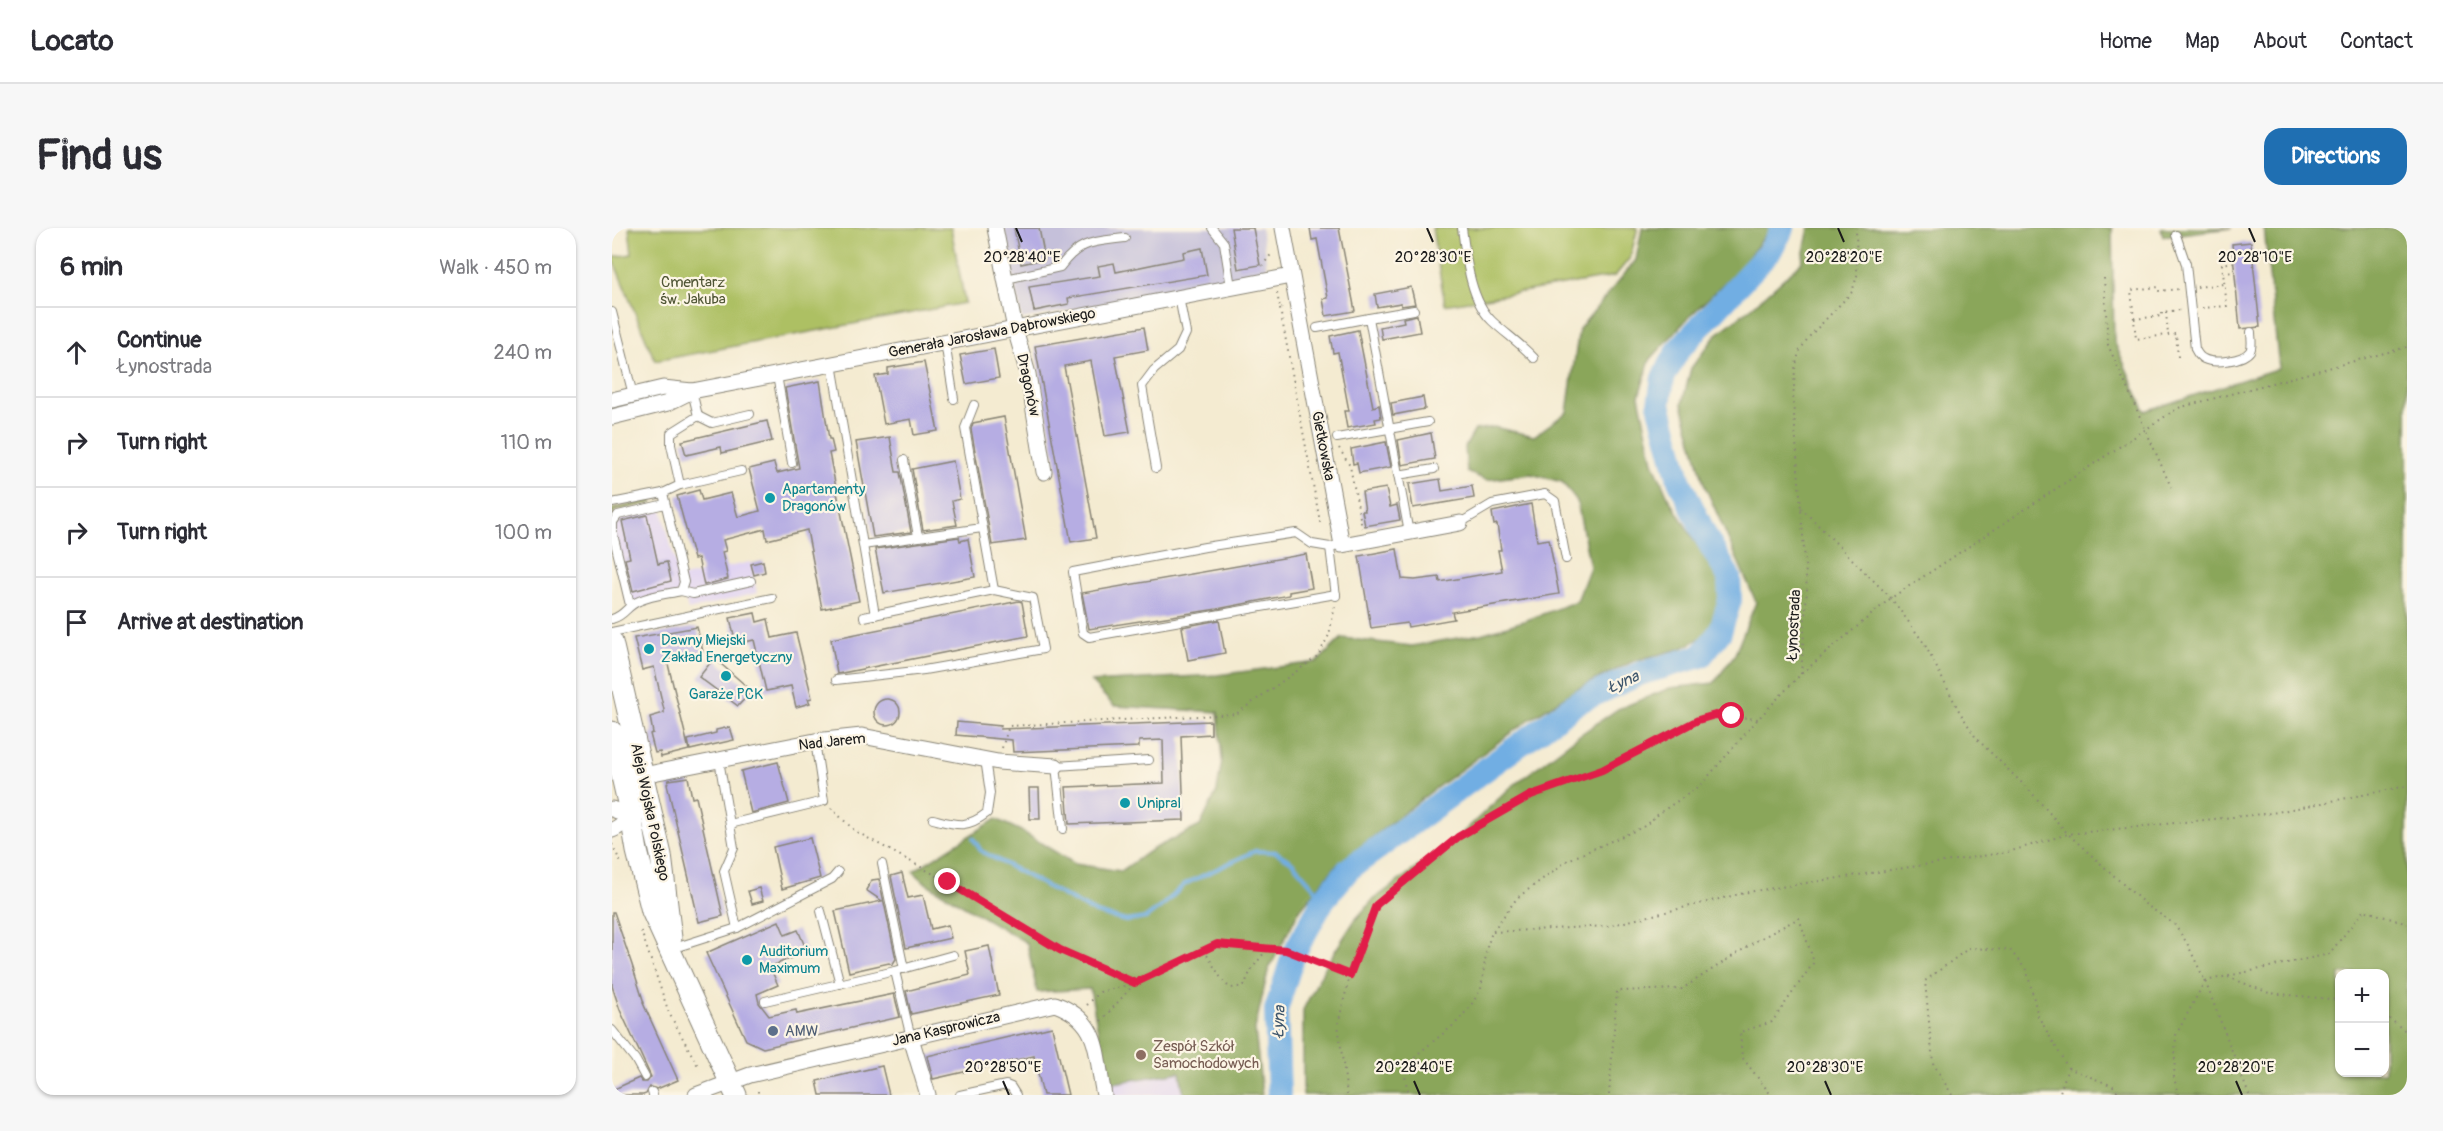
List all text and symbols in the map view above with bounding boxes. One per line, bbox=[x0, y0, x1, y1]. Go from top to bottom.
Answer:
text: Locato bbox=[30, 24, 114, 59]
text: Home bbox=[2099, 28, 2152, 55]
text: Map bbox=[2185, 28, 2220, 55]
text: About bbox=[2253, 28, 2307, 55]
text: Contact bbox=[2340, 28, 2413, 55]
button: Directions bbox=[2264, 128, 2407, 185]
text: Find us bbox=[36, 130, 162, 182]
text: 20°28'40"E bbox=[984, 248, 1061, 267]
text: 20°28'30"E bbox=[1395, 248, 1472, 267]
text: 20°28'20"E bbox=[1806, 248, 1883, 267]
text: 20°28'10"E bbox=[2218, 248, 2292, 267]
text: 6 min bbox=[60, 251, 123, 283]
text: Walk · 450 m bbox=[439, 255, 552, 280]
park label: Cmentarz św. Jakuba bbox=[660, 273, 726, 309]
street label: Generała Jarosława Dąbrowskiego bbox=[887, 304, 1097, 362]
text: Continue bbox=[117, 326, 201, 354]
icon: ahead bbox=[60, 336, 93, 369]
text: 240 m bbox=[493, 340, 552, 365]
street label: Dragonów bbox=[1012, 352, 1044, 418]
text: Łynostrada bbox=[117, 354, 212, 379]
street label: Gietkowska bbox=[1307, 410, 1339, 482]
icon: right bbox=[60, 426, 93, 459]
text: Turn right bbox=[117, 428, 207, 456]
text: 110 m bbox=[501, 430, 552, 455]
place label: Apartamenty Dragonów bbox=[782, 480, 866, 516]
marker: Apartamenty Dragonów bbox=[763, 491, 777, 505]
icon: right bbox=[60, 516, 93, 549]
text: Turn right bbox=[117, 518, 207, 546]
text: 100 m bbox=[495, 520, 552, 545]
street label: Łynostrada bbox=[1783, 589, 1805, 662]
icon: arrive bbox=[60, 606, 93, 639]
text: Arrive at destination bbox=[117, 608, 303, 636]
place label: Dawny Miejski Zakład Energetyczny bbox=[661, 631, 793, 667]
marker: Dawny Miejski Zakład Energetyczny bbox=[642, 642, 656, 656]
water label: Łyna bbox=[1604, 666, 1643, 698]
marker: Garaże PCK bbox=[719, 669, 733, 683]
place label: Garaże PCK bbox=[689, 685, 763, 704]
route start bbox=[1718, 702, 1744, 728]
street label: Nad Jarem bbox=[797, 729, 867, 755]
street label: Aleja Wojska Polskiego bbox=[626, 741, 674, 883]
place label: Unipral bbox=[1137, 794, 1181, 813]
marker: Unipral bbox=[1118, 796, 1132, 810]
route end bbox=[934, 868, 960, 894]
place label: Auditorium Maximum bbox=[759, 942, 828, 978]
marker: Auditorium Maximum bbox=[740, 953, 754, 967]
map controls bbox=[2335, 969, 2389, 1077]
button: + bbox=[2335, 969, 2389, 1023]
water label: Łyna bbox=[1268, 1004, 1290, 1039]
street label: Jana Kasprowicza bbox=[890, 1007, 1002, 1051]
place label: AMW bbox=[785, 1022, 819, 1041]
button: − bbox=[2335, 1023, 2389, 1077]
marker: AMW bbox=[766, 1024, 780, 1038]
place label: Zespół Szkół Samochodowych bbox=[1153, 1037, 1259, 1073]
marker: Zespół Szkół Samochodowych bbox=[1134, 1048, 1148, 1062]
text: 20°28'50"E bbox=[965, 1058, 1041, 1077]
text: 20°28'40"E bbox=[1376, 1058, 1453, 1077]
text: 20°28'30"E bbox=[1787, 1058, 1864, 1077]
text: 20°28'20"E bbox=[2198, 1058, 2275, 1077]

